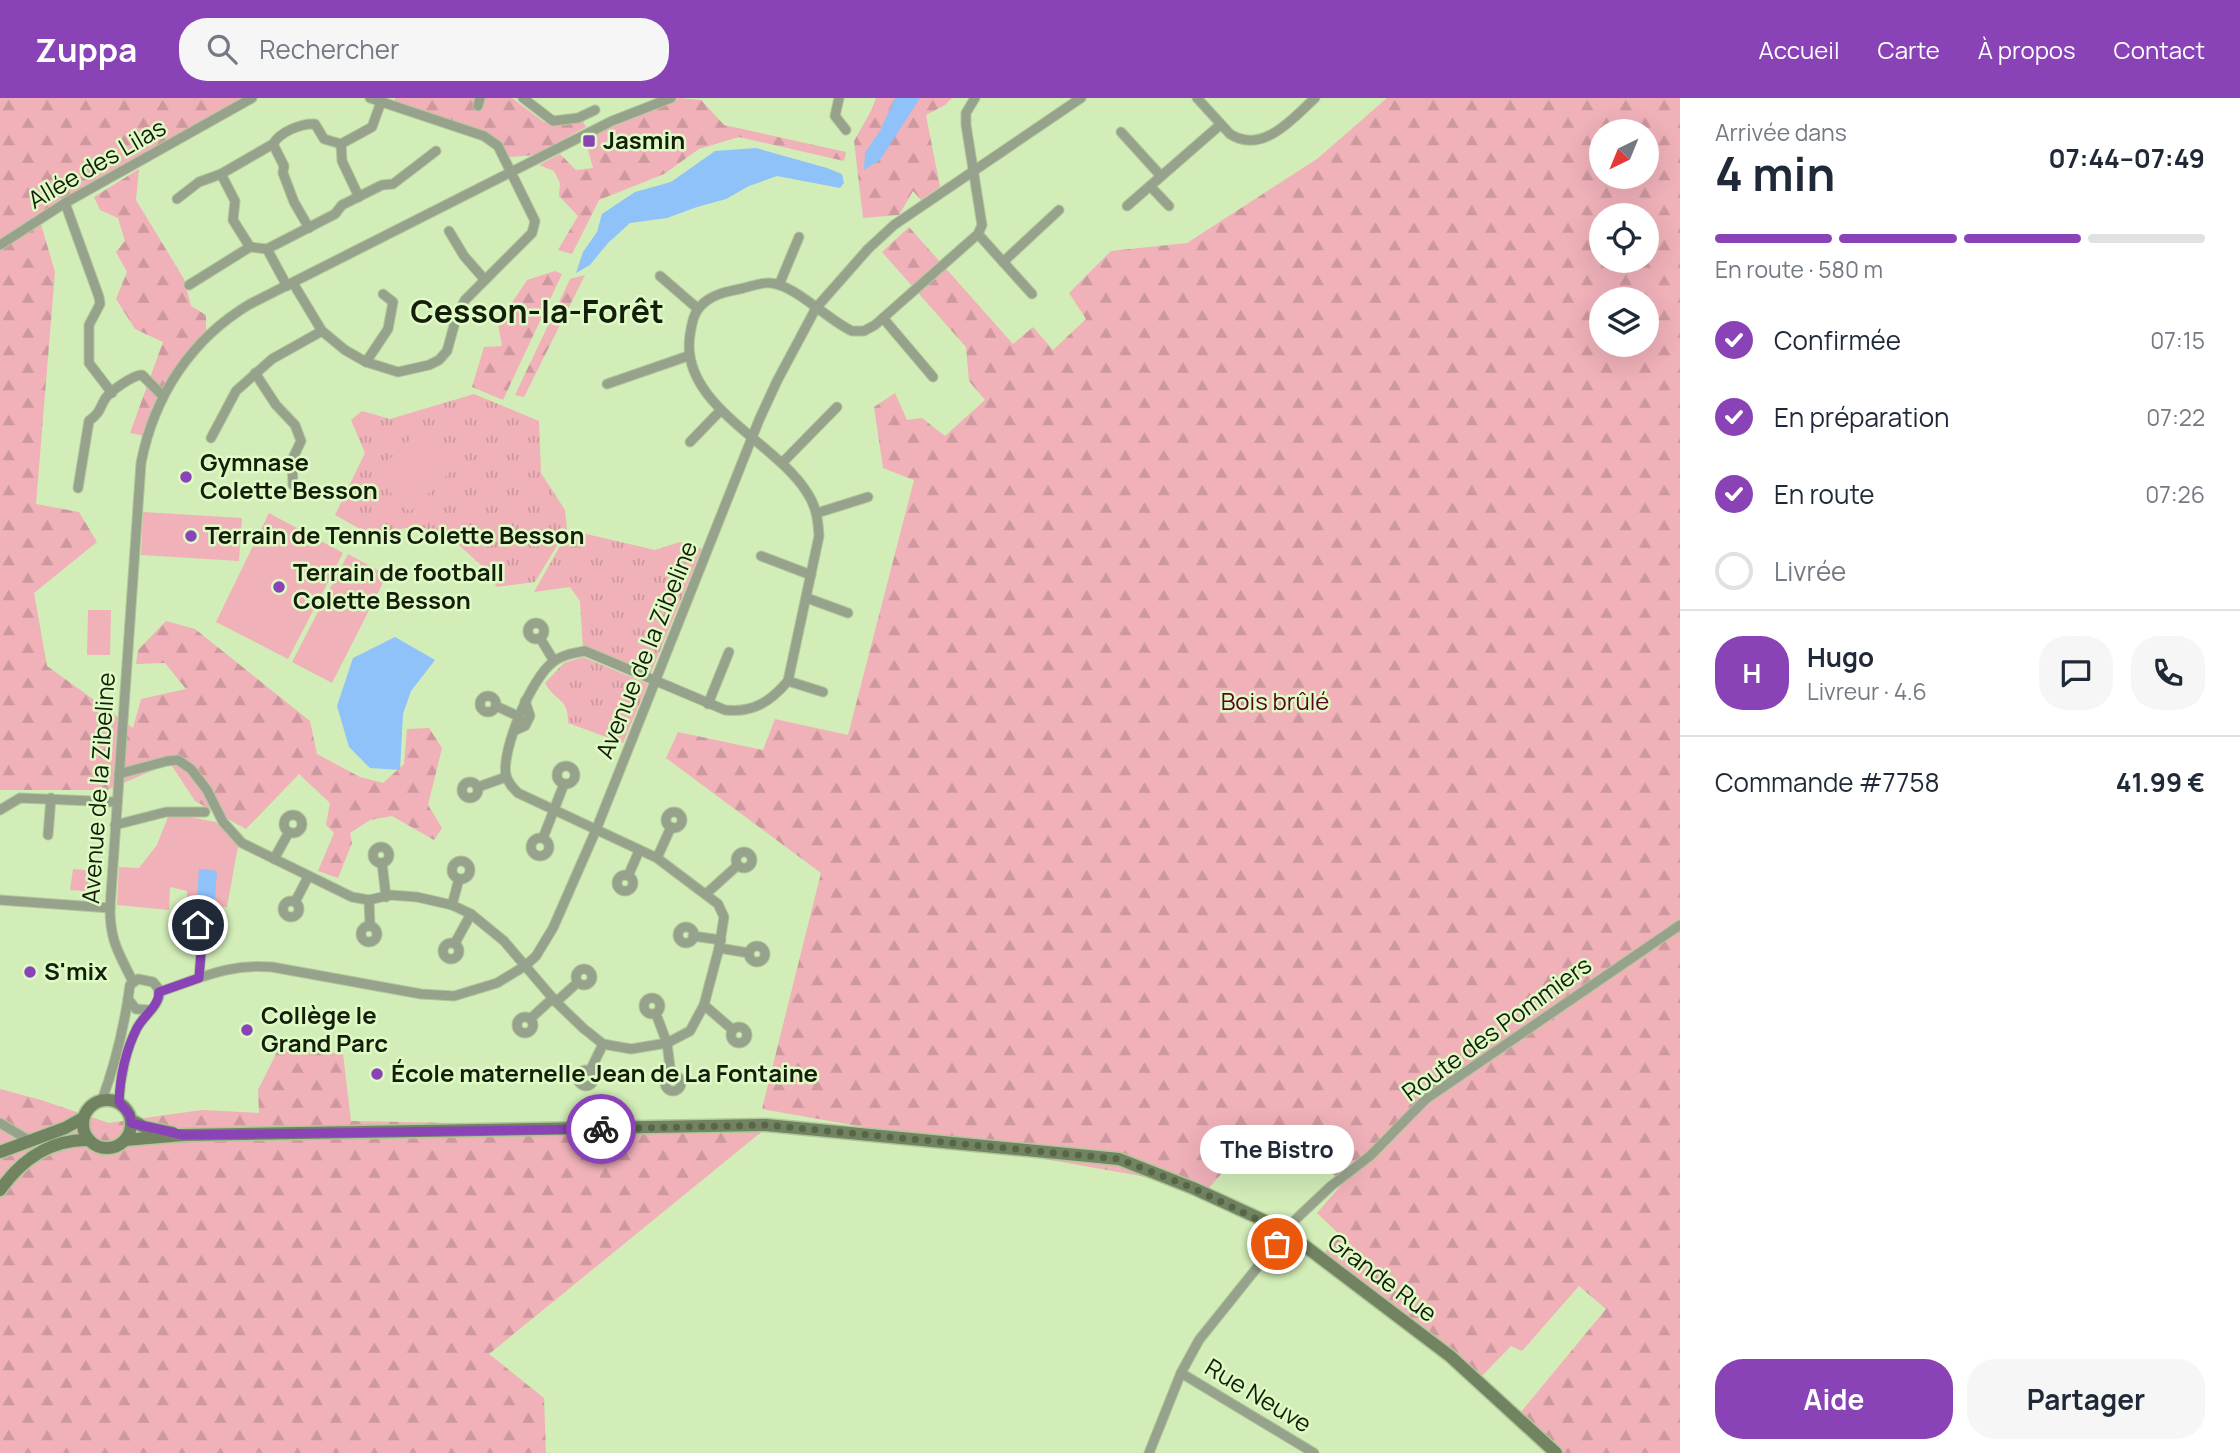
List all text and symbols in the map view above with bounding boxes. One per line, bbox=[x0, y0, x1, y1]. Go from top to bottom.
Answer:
search box bbox=[179, 18, 669, 81]
text: Zuppa bbox=[35, 27, 137, 72]
icon: search bbox=[203, 30, 241, 68]
text: Rechercher bbox=[259, 31, 399, 67]
text: Accueil bbox=[1759, 33, 1839, 66]
text: Carte bbox=[1877, 33, 1940, 66]
text: À propos bbox=[1978, 33, 2076, 66]
text: Contact bbox=[2114, 33, 2205, 66]
street label: Allée des Lilas bbox=[21, 110, 171, 216]
text: Arrivée dans bbox=[1715, 116, 1847, 148]
north arrow bbox=[1589, 119, 1659, 189]
map controls bbox=[1589, 119, 1659, 357]
place label: Jasmin bbox=[603, 123, 685, 156]
marker: Jasmin bbox=[581, 133, 597, 149]
text: 07:44–07:49 bbox=[2049, 140, 2205, 176]
text: 4 min bbox=[1715, 142, 1835, 205]
button: locate bbox=[1589, 203, 1659, 273]
text: En route · 580 m bbox=[1715, 253, 1883, 285]
button: layers bbox=[1589, 287, 1659, 357]
district label: Cesson-la-Forêt bbox=[410, 289, 664, 333]
icon: check bbox=[1715, 321, 1753, 359]
text: Confirmée bbox=[1774, 322, 1901, 358]
text: 07:15 bbox=[2150, 324, 2205, 356]
icon: check bbox=[1715, 398, 1753, 436]
text: En préparation bbox=[1774, 399, 1949, 435]
text: 07:22 bbox=[2146, 401, 2205, 433]
place label: Gymnase Colette Besson bbox=[200, 445, 378, 506]
marker: Gymnase Colette Besson bbox=[178, 469, 194, 485]
icon: check bbox=[1715, 475, 1753, 513]
text: En route bbox=[1774, 476, 1875, 512]
text: 07:26 bbox=[2145, 478, 2205, 510]
place label: Terrain de Tennis Colette Besson bbox=[205, 518, 584, 551]
marker: Terrain de Tennis Colette Besson bbox=[183, 528, 199, 544]
street label: Avenue de la Zibeline bbox=[587, 536, 704, 763]
text: Livrée bbox=[1774, 553, 1846, 589]
place label: Terrain de football Colette Besson bbox=[293, 555, 504, 616]
marker: Terrain de football Colette Besson bbox=[271, 579, 287, 595]
button: chat bbox=[2039, 636, 2113, 710]
button: phone bbox=[2131, 636, 2205, 710]
text: Hugo bbox=[1807, 639, 1874, 675]
text: H bbox=[1743, 655, 1761, 691]
street label: Avenue de la Zibeline bbox=[73, 671, 122, 905]
text: Livreur · 4.6 bbox=[1807, 675, 1927, 707]
park label: Bois brûlé bbox=[1221, 684, 1329, 717]
text: Commande #7758 bbox=[1715, 764, 1940, 800]
text: 41.99 € bbox=[2116, 764, 2205, 800]
pin bbox=[168, 895, 228, 955]
icon: home bbox=[179, 906, 217, 944]
street label: Route des Pommiers bbox=[1395, 948, 1598, 1108]
place label: S'mix bbox=[44, 954, 108, 987]
marker: S'mix bbox=[22, 964, 38, 980]
place label: Collège le Grand Parc bbox=[261, 998, 388, 1059]
marker: Collège le Grand Parc bbox=[239, 1022, 255, 1038]
place label: École maternelle Jean de La Fontaine bbox=[391, 1056, 818, 1089]
marker: École maternelle Jean de La Fontaine bbox=[369, 1066, 385, 1082]
courier bbox=[566, 1094, 636, 1164]
icon: bike bbox=[582, 1110, 620, 1148]
callout: The Bistro bbox=[1200, 1125, 1354, 1174]
text: The Bistro bbox=[1220, 1133, 1334, 1165]
pin bbox=[1247, 1214, 1307, 1274]
icon: bag bbox=[1258, 1225, 1296, 1263]
street label: Grande Rue bbox=[1321, 1225, 1444, 1329]
street label: Rue Neuve bbox=[1199, 1350, 1318, 1439]
button: Aide bbox=[1715, 1359, 1953, 1439]
button: Partager bbox=[1967, 1359, 2205, 1439]

